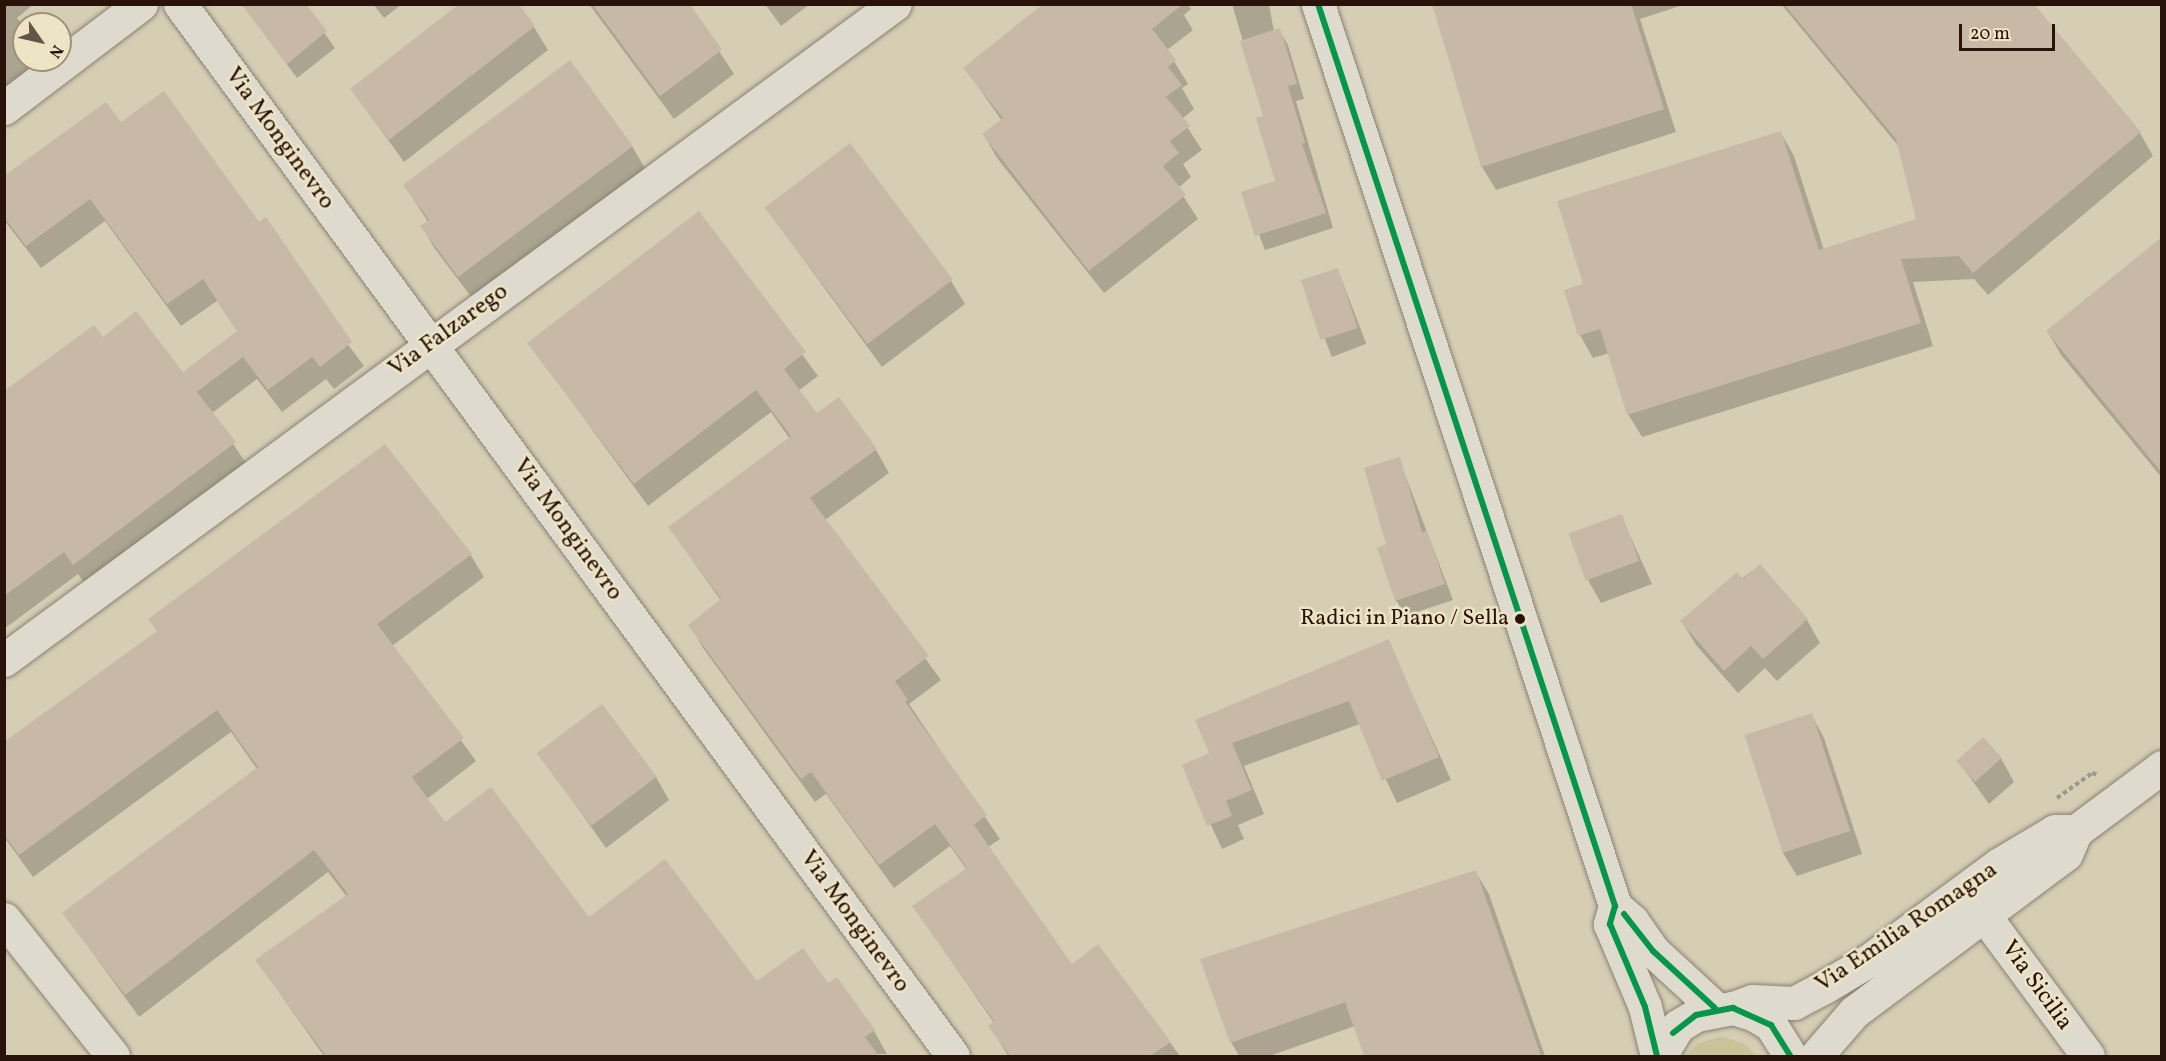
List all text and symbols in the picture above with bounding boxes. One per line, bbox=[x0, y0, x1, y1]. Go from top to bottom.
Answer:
north arrow bbox=[12, 12, 72, 72]
scale bar bbox=[1962, 12, 2058, 50]
text: 20 m bbox=[1970, 22, 2010, 47]
text: N bbox=[43, 40, 68, 62]
street label: Via Monginevro bbox=[218, 62, 340, 216]
street label: Via Falzarego bbox=[383, 278, 515, 384]
street label: Via Monginevro bbox=[506, 453, 628, 607]
place label: Radici in Piano / Sella bbox=[1300, 606, 1509, 632]
marker: Radici in Piano / Sella bbox=[1514, 613, 1526, 625]
street label: Via Monginevro bbox=[793, 845, 915, 999]
street label: Via Emilia Romagna bbox=[1810, 856, 2004, 1000]
street label: Via Sicilia bbox=[1994, 935, 2078, 1037]

